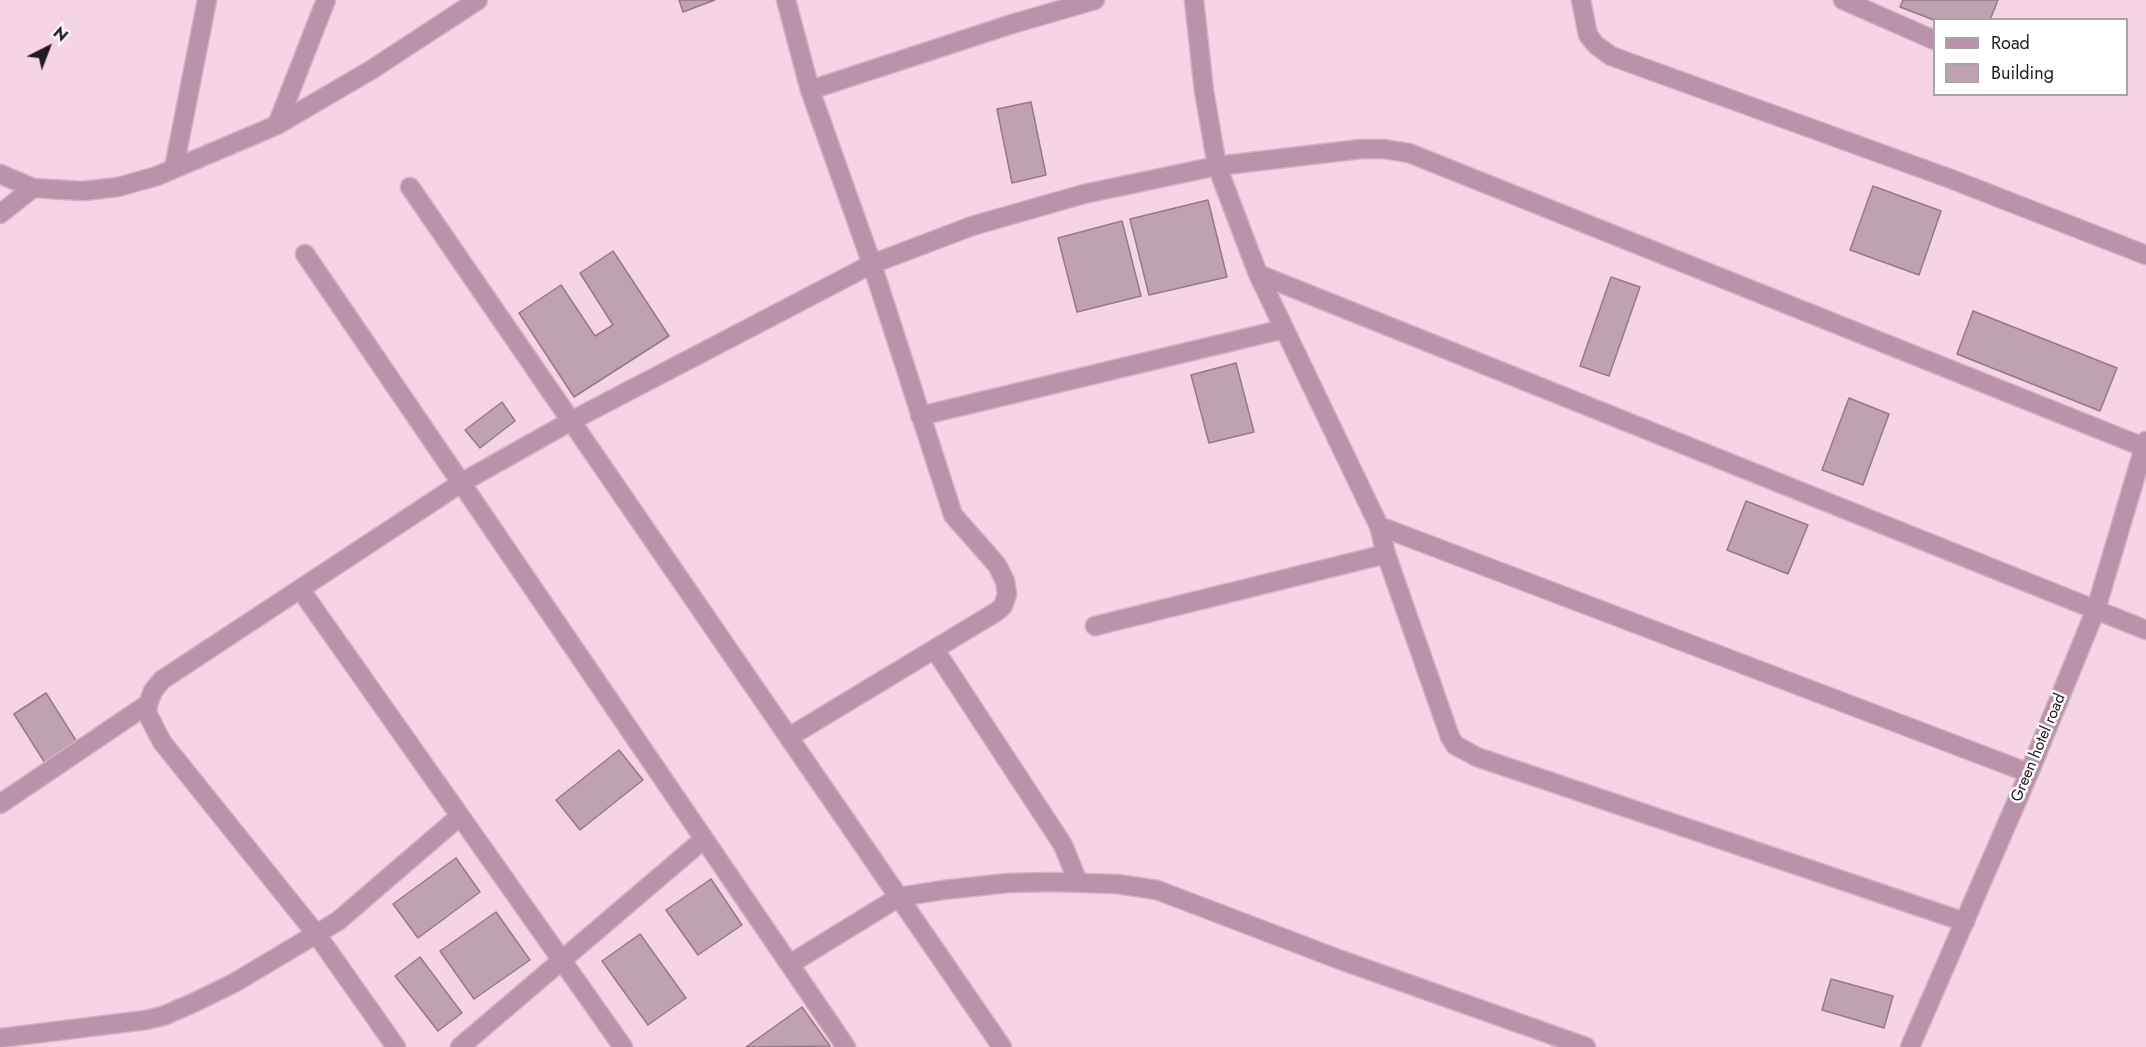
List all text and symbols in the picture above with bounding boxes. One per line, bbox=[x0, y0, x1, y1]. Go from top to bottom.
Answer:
north arrow bbox=[18, 18, 78, 78]
legend bbox=[1933, 18, 2128, 96]
text: N bbox=[48, 21, 73, 47]
text: Road bbox=[1991, 30, 2030, 56]
text: Building bbox=[1991, 60, 2054, 86]
street label: Green hotel road bbox=[2008, 691, 2070, 805]

